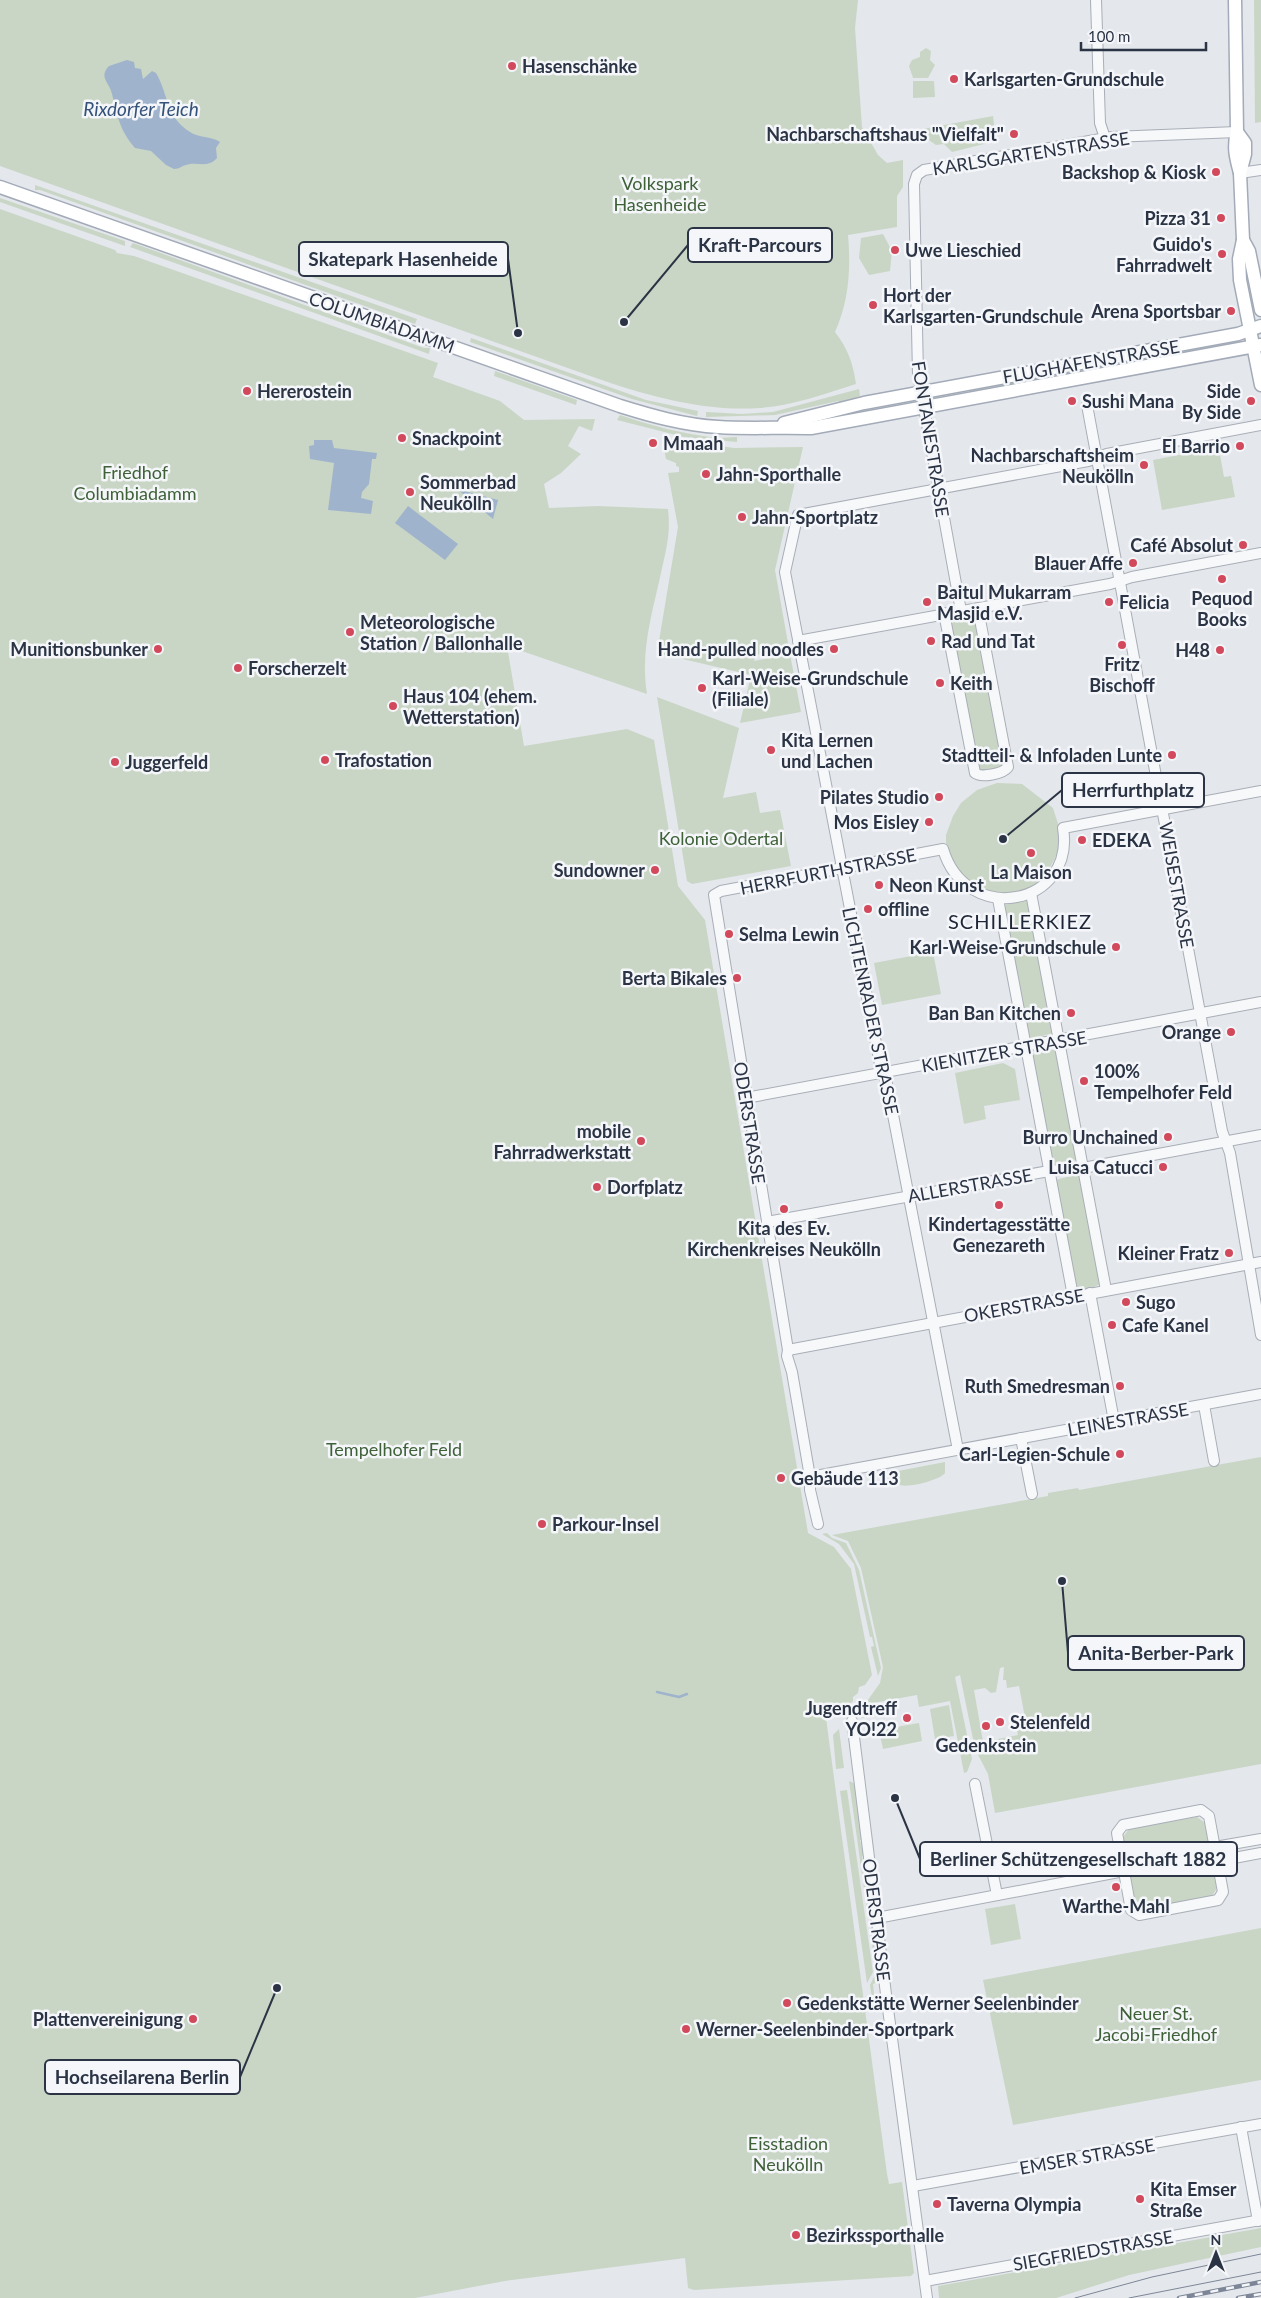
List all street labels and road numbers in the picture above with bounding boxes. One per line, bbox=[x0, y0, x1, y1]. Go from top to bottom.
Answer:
street label: KARLSGARTENSTRASSE bbox=[931, 127, 1131, 179]
street label: COLUMBIADAMM bbox=[306, 287, 458, 357]
street label: FLUGHAFENSTRASSE bbox=[1001, 335, 1181, 387]
street label: FONTANESTRASSE bbox=[908, 359, 954, 519]
street label: WEISESTRASSE bbox=[1155, 820, 1199, 950]
street label: HERRFURTHSTRASSE bbox=[738, 843, 918, 899]
street label: LICHTENRADER STRASSE bbox=[838, 905, 904, 1117]
street label: KIENITZER STRASSE bbox=[920, 1026, 1088, 1076]
street label: ODERSTRASSE bbox=[729, 1060, 771, 1186]
street label: ALLERSTRASSE bbox=[906, 1163, 1034, 1207]
street label: OKERSTRASSE bbox=[962, 1284, 1086, 1326]
street label: LEINESTRASSE bbox=[1066, 1398, 1190, 1440]
street label: ODERSTRASSE bbox=[859, 1857, 895, 1983]
street label: EMSER STRASSE bbox=[1018, 2133, 1156, 2179]
street label: SIEGFRIEDSTRASSE bbox=[1011, 2225, 1175, 2275]

